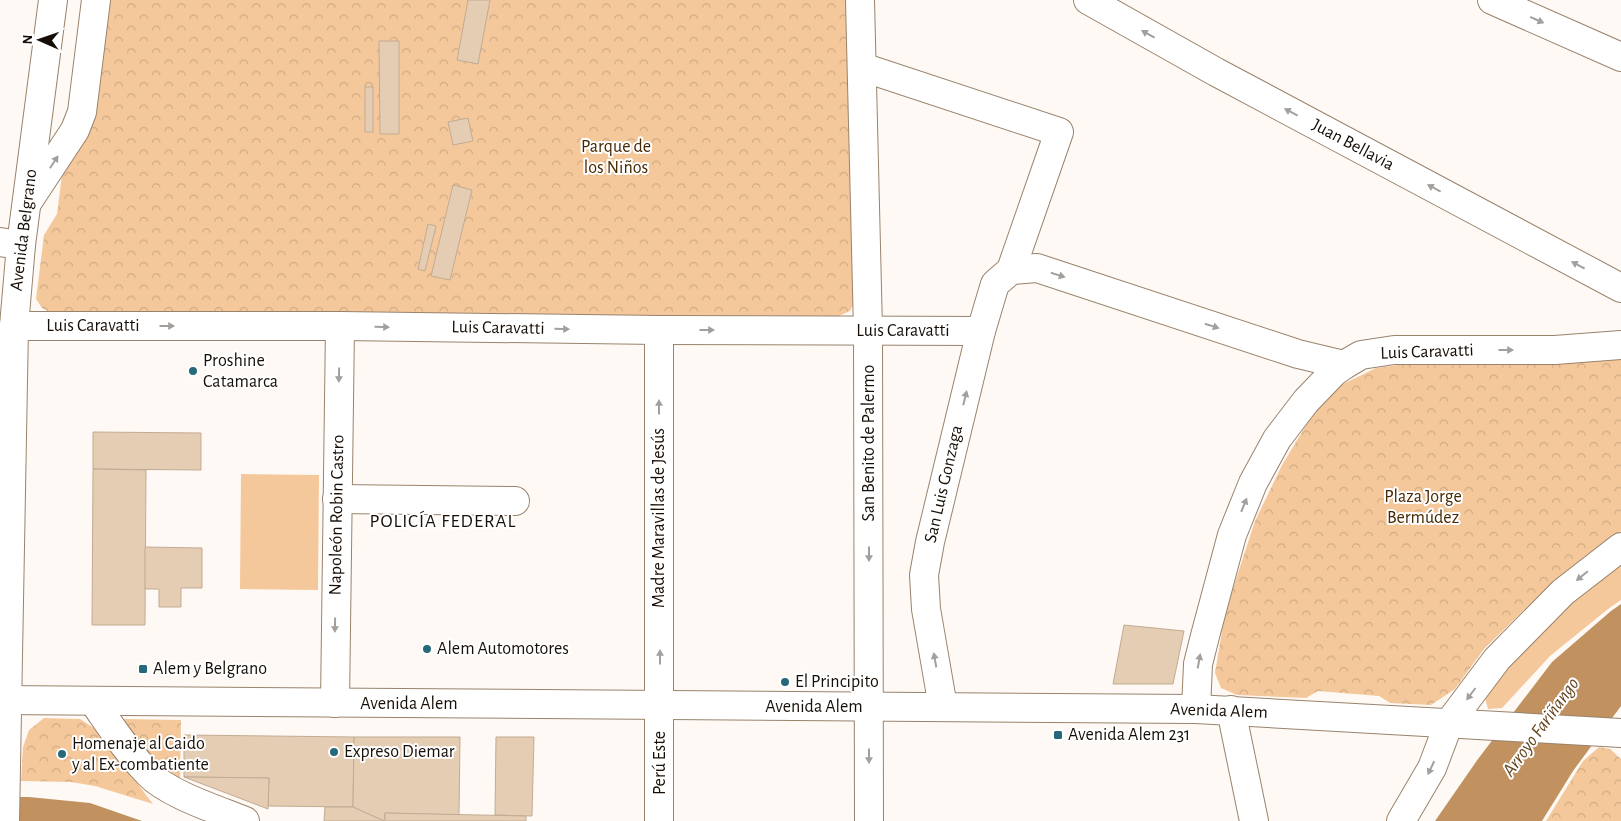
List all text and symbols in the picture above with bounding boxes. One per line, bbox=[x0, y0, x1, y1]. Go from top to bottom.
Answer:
north arrow bbox=[15, 15, 65, 65]
one-way arrow bbox=[1530, 16, 1544, 24]
one-way arrow bbox=[1141, 30, 1156, 38]
text: N bbox=[21, 34, 35, 45]
one-way arrow bbox=[1284, 108, 1298, 116]
street label: Juan Bellavia bbox=[1309, 116, 1397, 174]
park label: Parque de los Niños bbox=[581, 138, 651, 177]
one-way arrow bbox=[49, 155, 59, 169]
street label: Avenida Belgrano bbox=[8, 168, 40, 292]
one-way arrow bbox=[1428, 184, 1441, 193]
one-way arrow bbox=[1571, 261, 1585, 269]
one-way arrow bbox=[1051, 271, 1066, 279]
street label: Luis Caravatti bbox=[46, 317, 140, 335]
street label: Luis Caravatti bbox=[451, 318, 545, 338]
one-way arrow bbox=[160, 322, 176, 330]
street label: Luis Caravatti bbox=[856, 322, 950, 340]
one-way arrow bbox=[1205, 322, 1220, 330]
one-way arrow bbox=[375, 323, 391, 331]
one-way arrow bbox=[555, 325, 571, 333]
one-way arrow bbox=[700, 326, 716, 334]
street label: Luis Caravatti bbox=[1380, 341, 1474, 363]
one-way arrow bbox=[1499, 346, 1515, 354]
place label: Proshine Catamarca bbox=[203, 352, 278, 391]
street label: San Benito de Palermo bbox=[860, 364, 878, 521]
marker: Proshine Catamarca bbox=[187, 365, 199, 377]
one-way arrow bbox=[335, 367, 343, 383]
one-way arrow bbox=[961, 390, 969, 405]
one-way arrow bbox=[655, 399, 663, 415]
street label: San Luis Gonzaga bbox=[922, 423, 966, 545]
street label: Madre Maravillas de Jesús bbox=[650, 428, 668, 608]
street label: Napoleón Robin Castro bbox=[327, 434, 347, 595]
park label: Plaza Jorge Bermúdez bbox=[1384, 488, 1462, 527]
one-way arrow bbox=[1241, 498, 1249, 512]
district label: POLICÍA FEDERAL bbox=[370, 510, 516, 531]
one-way arrow bbox=[865, 546, 873, 562]
one-way arrow bbox=[1576, 571, 1589, 582]
one-way arrow bbox=[331, 617, 339, 633]
place label: Alem Automotores bbox=[437, 640, 569, 658]
marker: Alem Automotores bbox=[421, 643, 433, 655]
one-way arrow bbox=[656, 649, 664, 665]
one-way arrow bbox=[930, 651, 938, 667]
one-way arrow bbox=[1196, 652, 1204, 668]
place label: Alem y Belgrano bbox=[153, 660, 267, 678]
marker: Alem y Belgrano bbox=[137, 663, 149, 675]
place label: El Principito bbox=[795, 673, 879, 691]
water label: Arroyo Fariñango bbox=[1498, 674, 1583, 781]
marker: El Principito bbox=[779, 676, 791, 688]
one-way arrow bbox=[1466, 687, 1476, 701]
street label: Avenida Alem bbox=[360, 695, 458, 713]
street label: Avenida Alem bbox=[765, 698, 863, 716]
street label: Avenida Alem bbox=[1170, 700, 1268, 722]
place label: Avenida Alem 231 bbox=[1068, 726, 1190, 744]
marker: Avenida Alem 231 bbox=[1052, 729, 1064, 741]
street label: Perú Este bbox=[651, 731, 669, 795]
place label: Homenaje al Caido y al Ex-combatiente bbox=[71, 735, 209, 774]
place label: Expreso Diemar bbox=[344, 743, 455, 761]
marker: Expreso Diemar bbox=[328, 746, 340, 758]
marker: Homenaje al Caido y al Ex-combatiente bbox=[56, 748, 68, 760]
one-way arrow bbox=[865, 748, 873, 764]
one-way arrow bbox=[1427, 761, 1435, 775]

